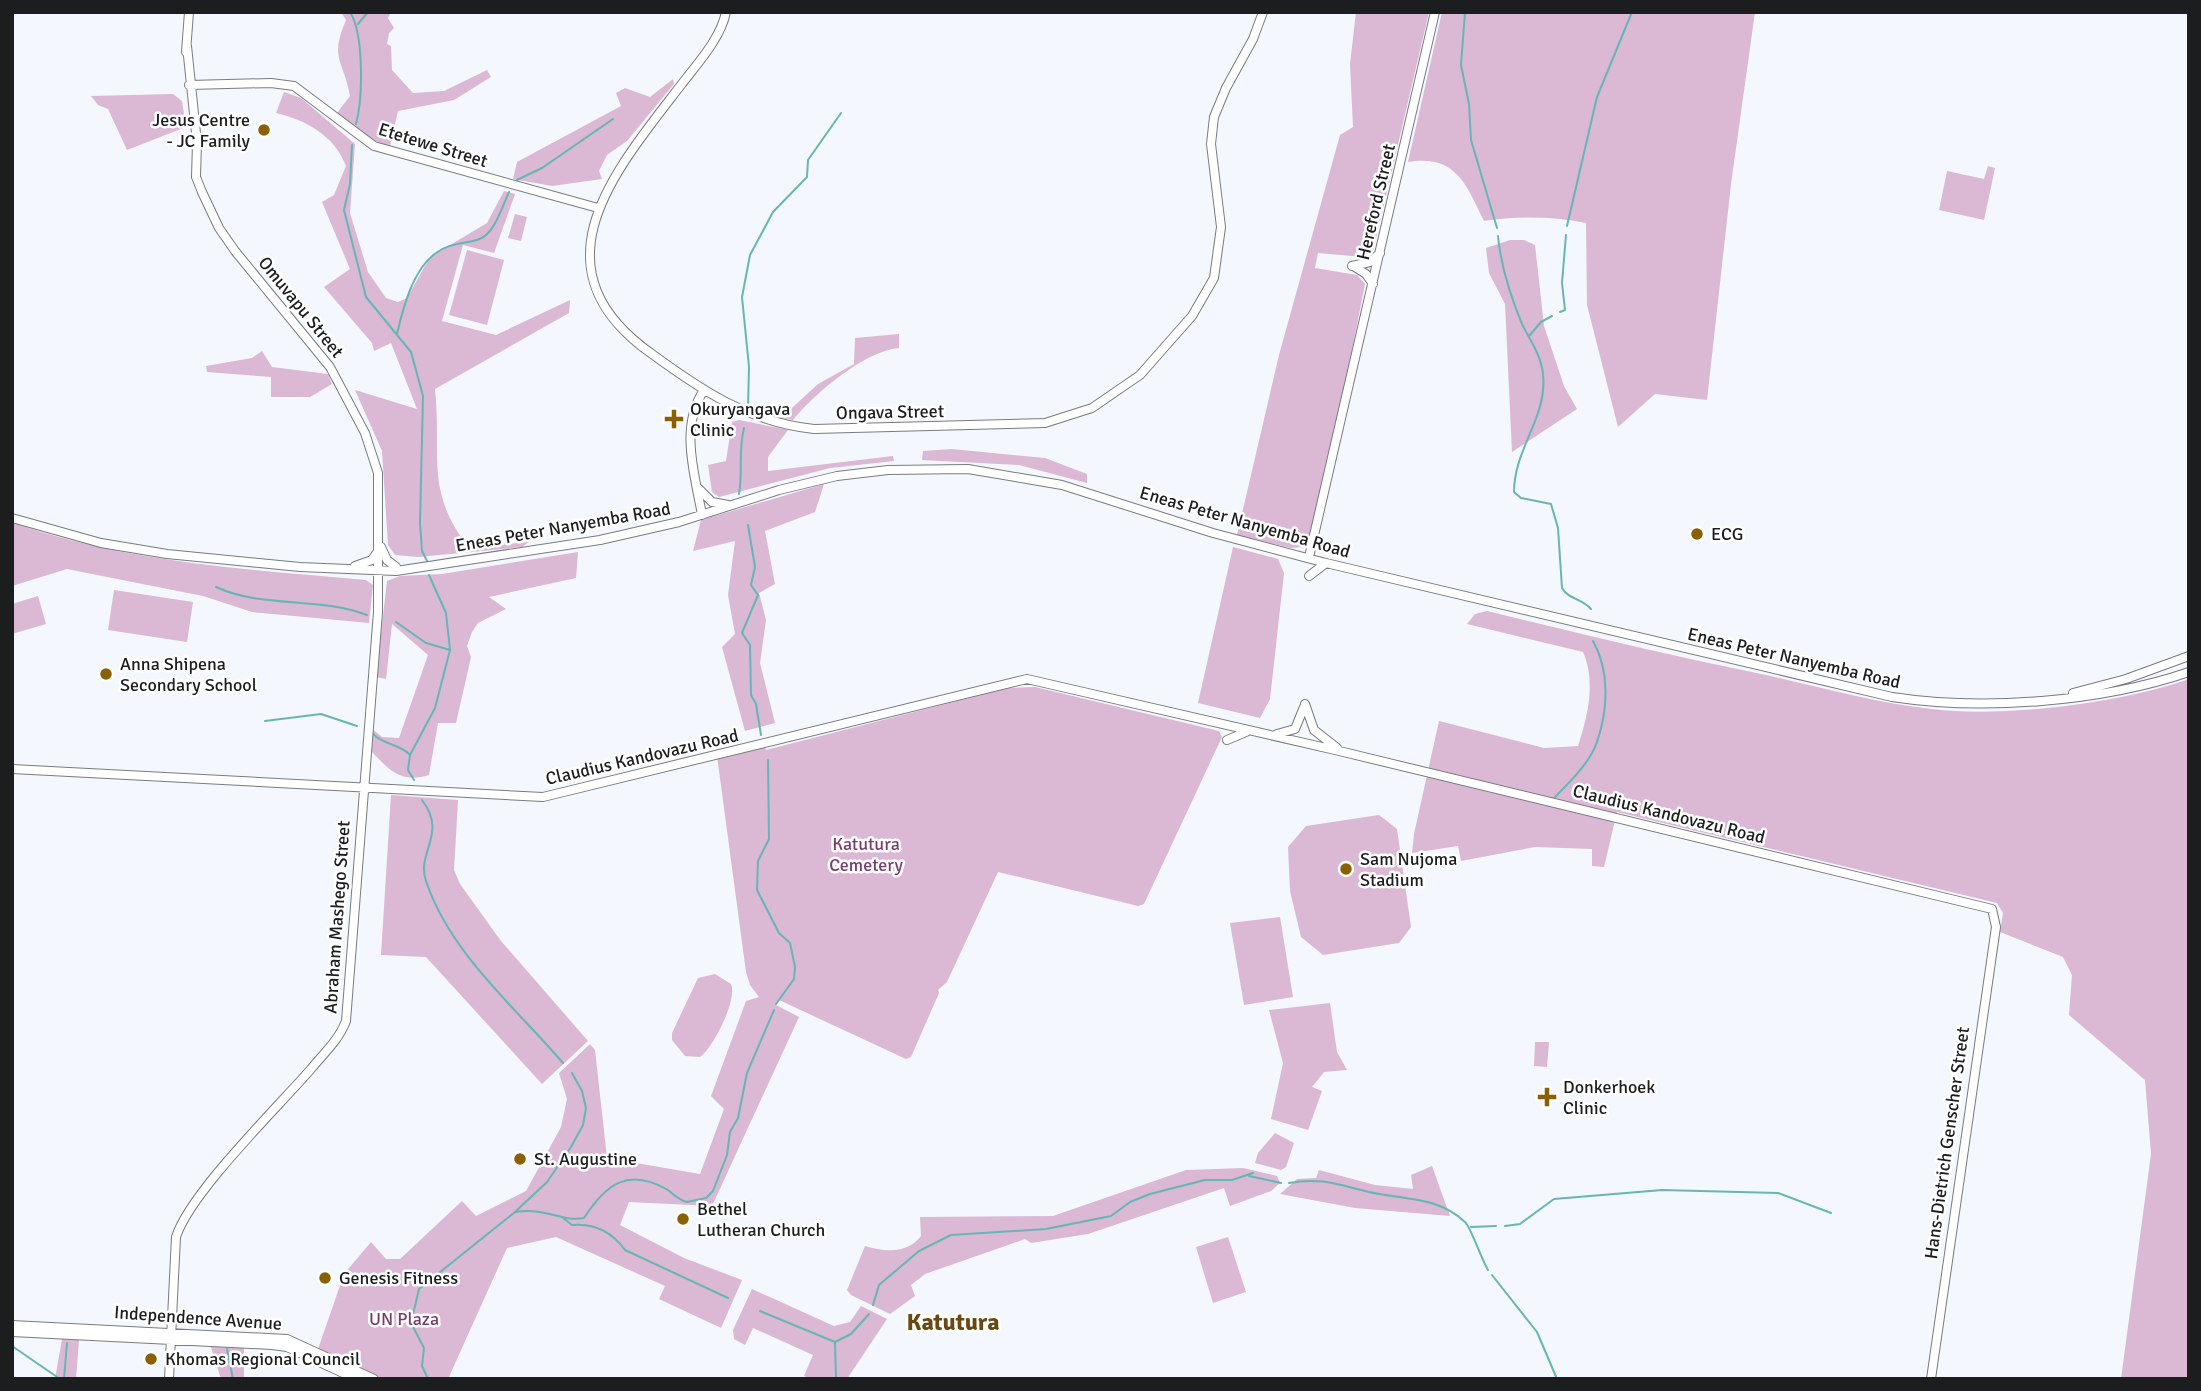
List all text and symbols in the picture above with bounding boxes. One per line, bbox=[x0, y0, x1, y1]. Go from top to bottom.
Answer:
place label: Jesus Centre - JC Family bbox=[152, 109, 251, 152]
street label: Etetewe Street bbox=[376, 118, 490, 172]
marker: Jesus Centre - JC Family bbox=[256, 122, 272, 138]
street label: Hereford Street bbox=[1352, 142, 1400, 262]
street label: Omuvapu Street bbox=[254, 252, 348, 362]
place label: Okuryangava Clinic bbox=[690, 398, 790, 441]
street label: Ongava Street bbox=[836, 400, 944, 424]
marker: Okuryangava Clinic bbox=[664, 409, 684, 429]
street label: Eneas Peter Nanyemba Road bbox=[1137, 481, 1353, 563]
street label: Eneas Peter Nanyemba Road bbox=[454, 497, 672, 557]
place label: ECG bbox=[1711, 523, 1743, 545]
marker: ECG bbox=[1689, 526, 1705, 542]
street label: Eneas Peter Nanyemba Road bbox=[1685, 623, 1903, 693]
place label: Anna Shipena Secondary School bbox=[120, 653, 257, 696]
marker: Anna Shipena Secondary School bbox=[98, 666, 114, 682]
street label: Claudius Kandovazu Road bbox=[543, 724, 741, 790]
street label: Claudius Kandovazu Road bbox=[1571, 779, 1767, 849]
street label: Abraham Mashego Street bbox=[319, 820, 355, 1014]
park label: Katutura Cemetery bbox=[829, 833, 903, 876]
place label: Sam Nujoma Stadium bbox=[1360, 848, 1457, 891]
marker: Sam Nujoma Stadium bbox=[1338, 861, 1354, 877]
street label: Hans-Dietrich Genscher Street bbox=[1920, 1025, 1974, 1261]
place label: Donkerhoek Clinic bbox=[1563, 1076, 1655, 1119]
marker: Donkerhoek Clinic bbox=[1537, 1087, 1557, 1107]
place label: St. Augustine bbox=[534, 1148, 637, 1170]
marker: St. Augustine bbox=[512, 1151, 528, 1167]
place label: Bethel Lutheran Church bbox=[697, 1198, 825, 1241]
marker: Bethel Lutheran Church bbox=[675, 1211, 691, 1227]
place label: Genesis Fitness bbox=[339, 1267, 458, 1289]
marker: Genesis Fitness bbox=[317, 1270, 333, 1286]
street label: Independence Avenue bbox=[113, 1301, 283, 1335]
district label: Katutura bbox=[907, 1307, 999, 1337]
park label: UN Plaza bbox=[369, 1308, 439, 1330]
place label: Khomas Regional Council bbox=[165, 1348, 360, 1370]
marker: Khomas Regional Council bbox=[143, 1351, 159, 1367]

